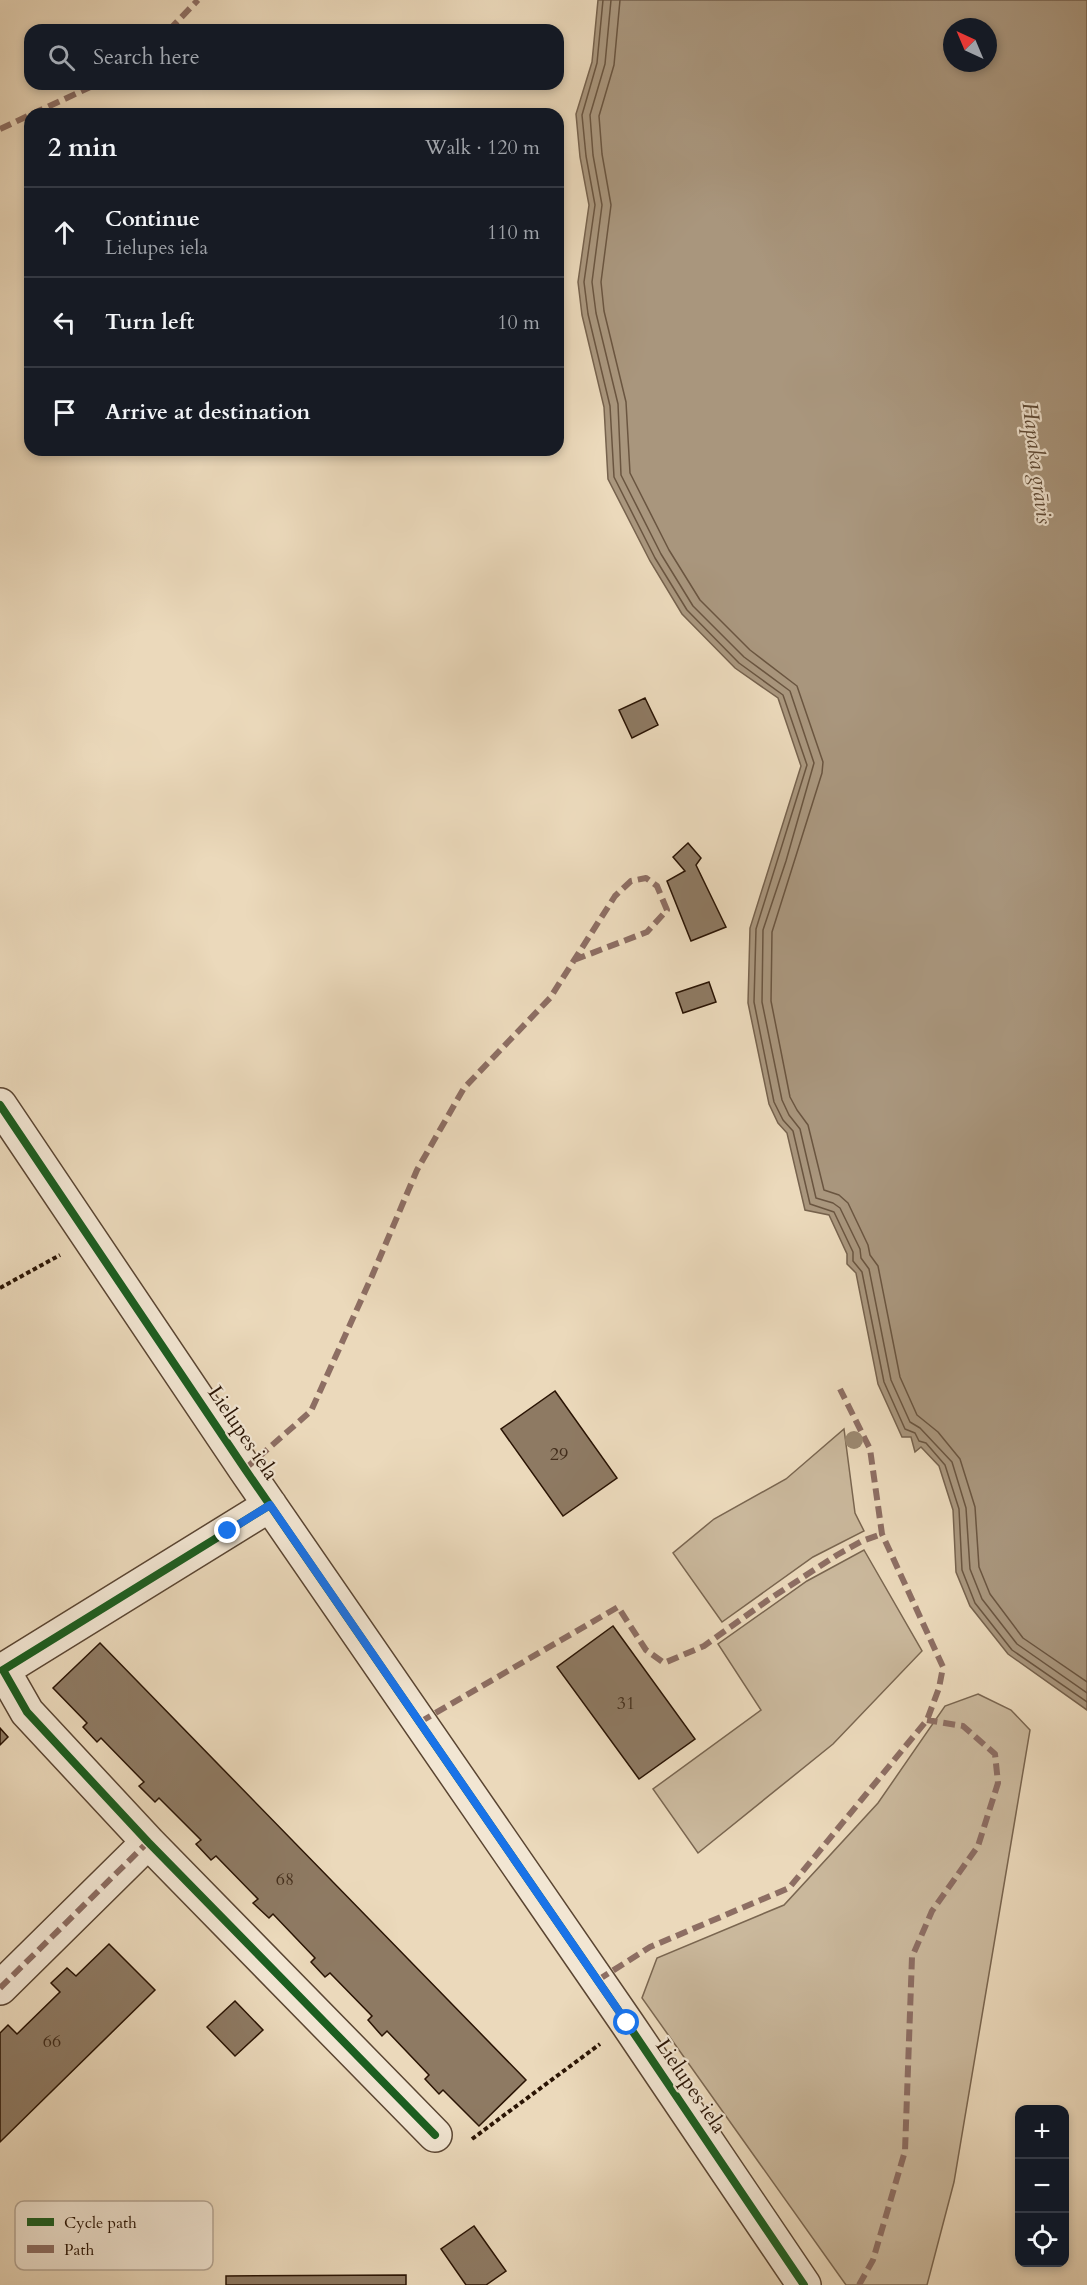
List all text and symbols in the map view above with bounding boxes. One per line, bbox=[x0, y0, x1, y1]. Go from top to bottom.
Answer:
north arrow bbox=[943, 18, 997, 72]
search box bbox=[24, 24, 564, 90]
icon: search bbox=[45, 41, 78, 74]
text: Search here bbox=[93, 42, 200, 72]
text: 2 min bbox=[48, 130, 117, 165]
text: Walk · 120 m bbox=[425, 134, 540, 161]
text: Continue bbox=[105, 204, 200, 234]
icon: ahead bbox=[48, 216, 81, 249]
text: 110 m bbox=[487, 219, 540, 246]
text: Lielupes iela bbox=[105, 234, 208, 261]
icon: left bbox=[48, 306, 81, 339]
text: Turn left bbox=[105, 307, 194, 337]
text: 10 m bbox=[497, 309, 540, 336]
icon: arrive bbox=[48, 396, 81, 429]
text: Arrive at destination bbox=[105, 397, 310, 427]
water label: Hapaka grāvis bbox=[1015, 400, 1059, 526]
street label: Lielupes iela bbox=[201, 1380, 285, 1486]
house number: 29 bbox=[550, 1442, 568, 1467]
route end bbox=[214, 1517, 240, 1543]
house number: 31 bbox=[617, 1691, 635, 1716]
house number: 68 bbox=[276, 1867, 294, 1892]
route start bbox=[613, 2009, 639, 2035]
house number: 66 bbox=[43, 2029, 61, 2054]
street label: Lielupes iela bbox=[649, 2033, 733, 2139]
map controls bbox=[1015, 2105, 1069, 2267]
button: + bbox=[1015, 2105, 1069, 2159]
button: − bbox=[1015, 2159, 1069, 2213]
legend bbox=[15, 2201, 213, 2270]
text: Cycle path bbox=[64, 2212, 137, 2234]
button: locate bbox=[1015, 2213, 1069, 2267]
text: Path bbox=[64, 2239, 94, 2261]

